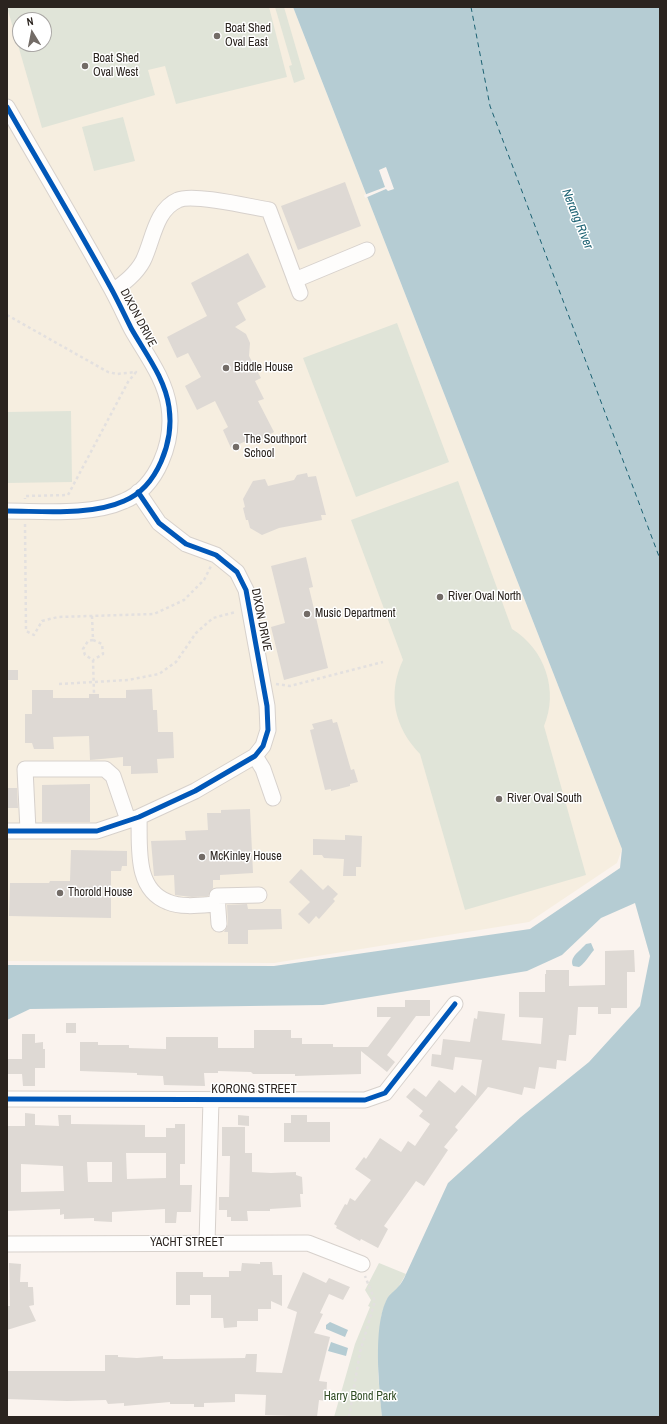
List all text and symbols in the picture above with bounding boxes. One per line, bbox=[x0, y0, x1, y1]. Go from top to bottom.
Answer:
north arrow bbox=[12, 12, 52, 52]
text: N bbox=[26, 14, 35, 29]
place label: Boat Shed Oval East bbox=[225, 22, 271, 50]
marker: Boat Shed Oval East bbox=[212, 31, 222, 41]
place label: Boat Shed Oval West bbox=[93, 52, 139, 80]
marker: Boat Shed Oval West bbox=[80, 61, 90, 71]
water label: Nerang River bbox=[558, 187, 596, 251]
street label: DIXON DRIVE bbox=[117, 286, 159, 350]
place label: Biddle House bbox=[234, 361, 293, 375]
marker: Biddle House bbox=[221, 363, 231, 373]
place label: The Southport School bbox=[244, 433, 306, 461]
marker: The Southport School bbox=[231, 442, 241, 452]
street label: DIXON DRIVE bbox=[248, 587, 274, 653]
place label: River Oval North bbox=[448, 590, 521, 604]
marker: River Oval North bbox=[435, 592, 445, 602]
place label: Music Department bbox=[315, 607, 395, 621]
marker: Music Department bbox=[302, 609, 312, 619]
place label: River Oval South bbox=[507, 792, 582, 806]
marker: River Oval South bbox=[494, 794, 504, 804]
place label: McKinley House bbox=[210, 850, 282, 864]
marker: McKinley House bbox=[197, 852, 207, 862]
place label: Thorold House bbox=[68, 886, 133, 900]
marker: Thorold House bbox=[55, 888, 65, 898]
street label: KORONG STREET bbox=[211, 1083, 297, 1097]
street label: YACHT STREET bbox=[150, 1236, 224, 1250]
park label: Harry Bond Park bbox=[324, 1390, 396, 1404]

